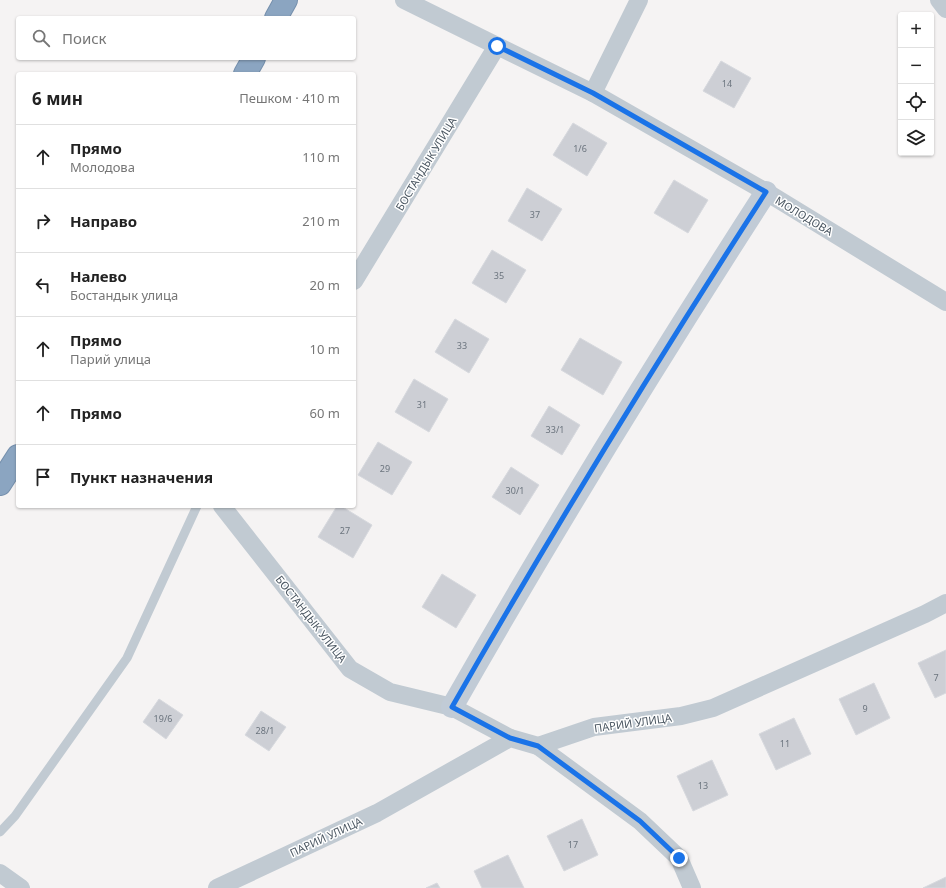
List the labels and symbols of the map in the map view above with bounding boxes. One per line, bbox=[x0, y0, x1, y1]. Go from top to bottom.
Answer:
route start bbox=[488, 37, 506, 55]
house number: 14 bbox=[722, 77, 732, 90]
street label: БОСТАНДЫК УЛИЦА bbox=[392, 113, 460, 213]
house number: 1/6 bbox=[573, 142, 587, 155]
street label: МОЛОДОВА bbox=[773, 192, 837, 239]
house number: 37 bbox=[530, 208, 540, 221]
house number: 35 bbox=[494, 269, 504, 282]
house number: 33 bbox=[457, 339, 467, 352]
house number: 31 bbox=[417, 398, 427, 411]
house number: 33/1 bbox=[546, 423, 564, 436]
house number: 29 bbox=[380, 462, 390, 475]
house number: 30/1 bbox=[506, 484, 524, 497]
house number: 27 bbox=[340, 524, 350, 537]
street label: БОСТАНДЫК УЛИЦА bbox=[273, 572, 351, 666]
house number: 7 bbox=[933, 671, 939, 684]
house number: 9 bbox=[862, 702, 868, 715]
street label: ПАРИЙ УЛИЦА bbox=[593, 710, 674, 735]
house number: 19/6 bbox=[154, 712, 172, 725]
house number: 28/1 bbox=[256, 724, 274, 737]
house number: 11 bbox=[780, 737, 790, 750]
house number: 13 bbox=[698, 779, 708, 792]
street label: ПАРИЙ УЛИЦА bbox=[287, 813, 365, 860]
house number: 17 bbox=[568, 838, 578, 851]
route end bbox=[670, 849, 688, 867]

